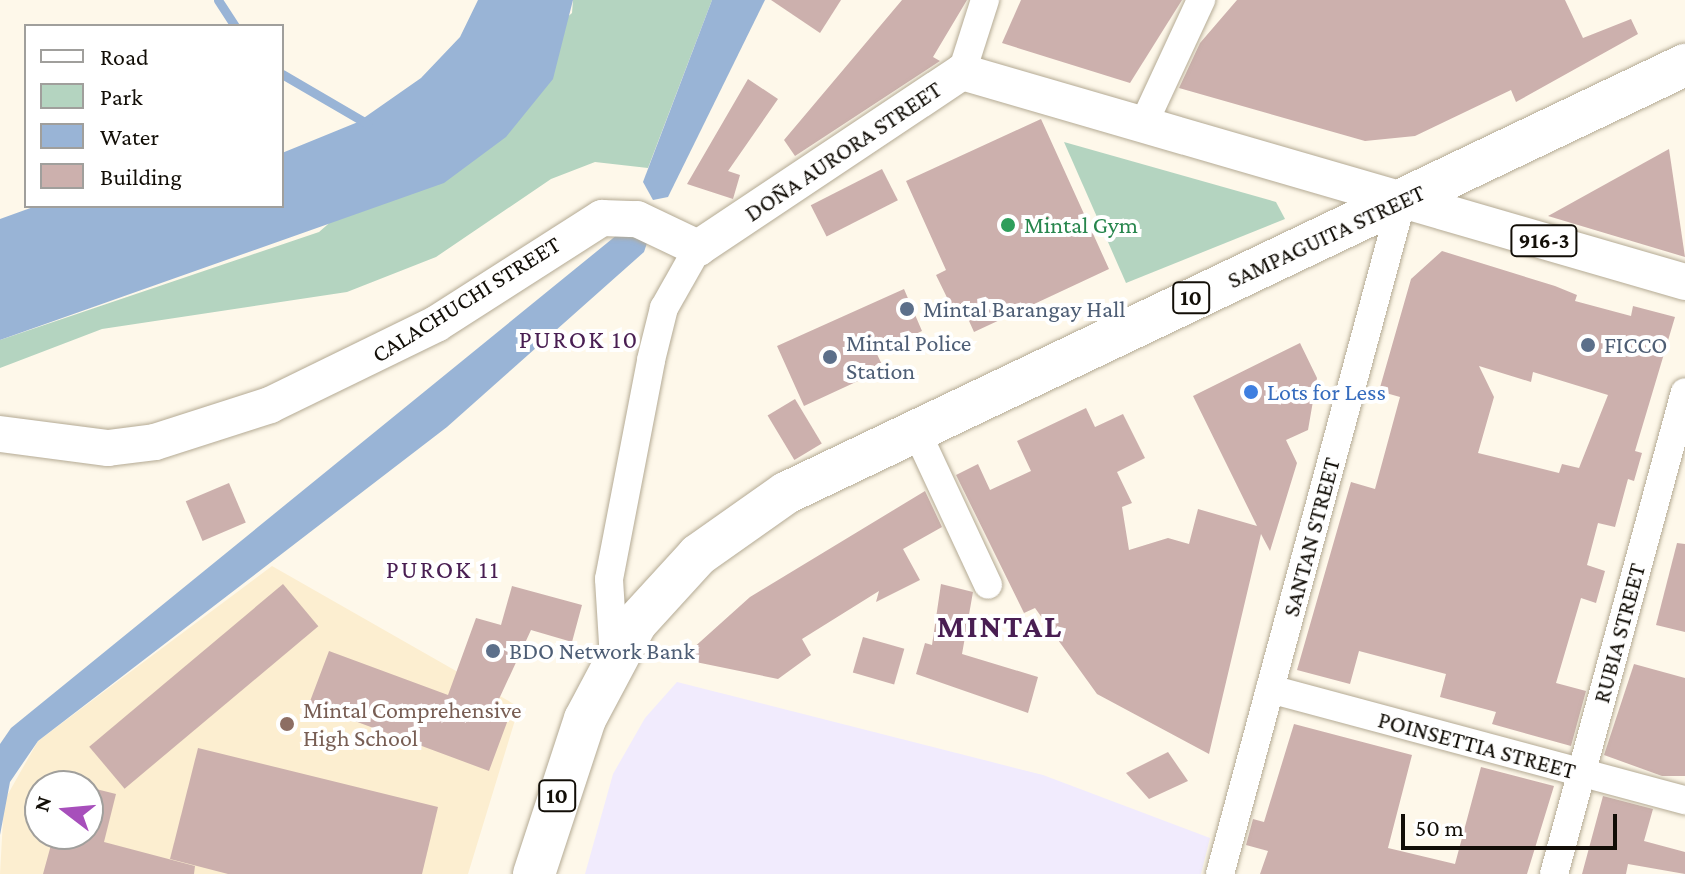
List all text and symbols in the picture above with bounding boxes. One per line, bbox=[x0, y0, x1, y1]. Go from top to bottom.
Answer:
legend bbox=[24, 24, 284, 208]
text: Road bbox=[100, 43, 149, 70]
street label: DOÑA AURORA STREET bbox=[739, 74, 947, 228]
text: Park bbox=[100, 83, 143, 110]
text: Water bbox=[100, 123, 159, 150]
text: Building bbox=[100, 163, 182, 190]
street label: SAMPAGUITA STREET bbox=[1223, 178, 1429, 294]
place label: Mintal Gym bbox=[1024, 211, 1138, 239]
marker: Mintal Gym bbox=[999, 216, 1017, 234]
road number: 916-3 bbox=[1510, 223, 1578, 259]
street label: CALACHUCHI STREET bbox=[366, 229, 566, 369]
road number: 10 bbox=[1171, 280, 1211, 316]
place label: Mintal Barangay Hall bbox=[923, 295, 1126, 323]
marker: Mintal Barangay Hall bbox=[898, 300, 916, 318]
district label: PUROK 10 bbox=[519, 324, 639, 356]
place label: Mintal Police Station bbox=[846, 329, 971, 385]
place label: FICCO bbox=[1604, 331, 1667, 359]
marker: FICCO bbox=[1579, 336, 1597, 354]
marker: Mintal Police Station bbox=[821, 348, 839, 366]
place label: Lots for Less bbox=[1267, 378, 1386, 406]
marker: Lots for Less bbox=[1242, 383, 1260, 401]
street label: SANTAN STREET bbox=[1276, 454, 1346, 620]
district label: PUROK 11 bbox=[386, 554, 500, 586]
street label: RUBIA STREET bbox=[1587, 560, 1651, 706]
district label: MINTAL bbox=[937, 607, 1063, 645]
place label: BDO Network Bank bbox=[509, 637, 695, 665]
marker: BDO Network Bank bbox=[484, 642, 502, 660]
place label: Mintal Comprehensive High School bbox=[303, 696, 522, 752]
street label: POINSETTIA STREET bbox=[1375, 705, 1579, 785]
marker: Mintal Comprehensive High School bbox=[278, 715, 296, 733]
north arrow bbox=[24, 770, 104, 850]
road number: 10 bbox=[537, 778, 577, 814]
text: N bbox=[28, 793, 56, 814]
scale bar bbox=[1405, 798, 1621, 848]
text: 50 m bbox=[1415, 814, 1464, 841]

